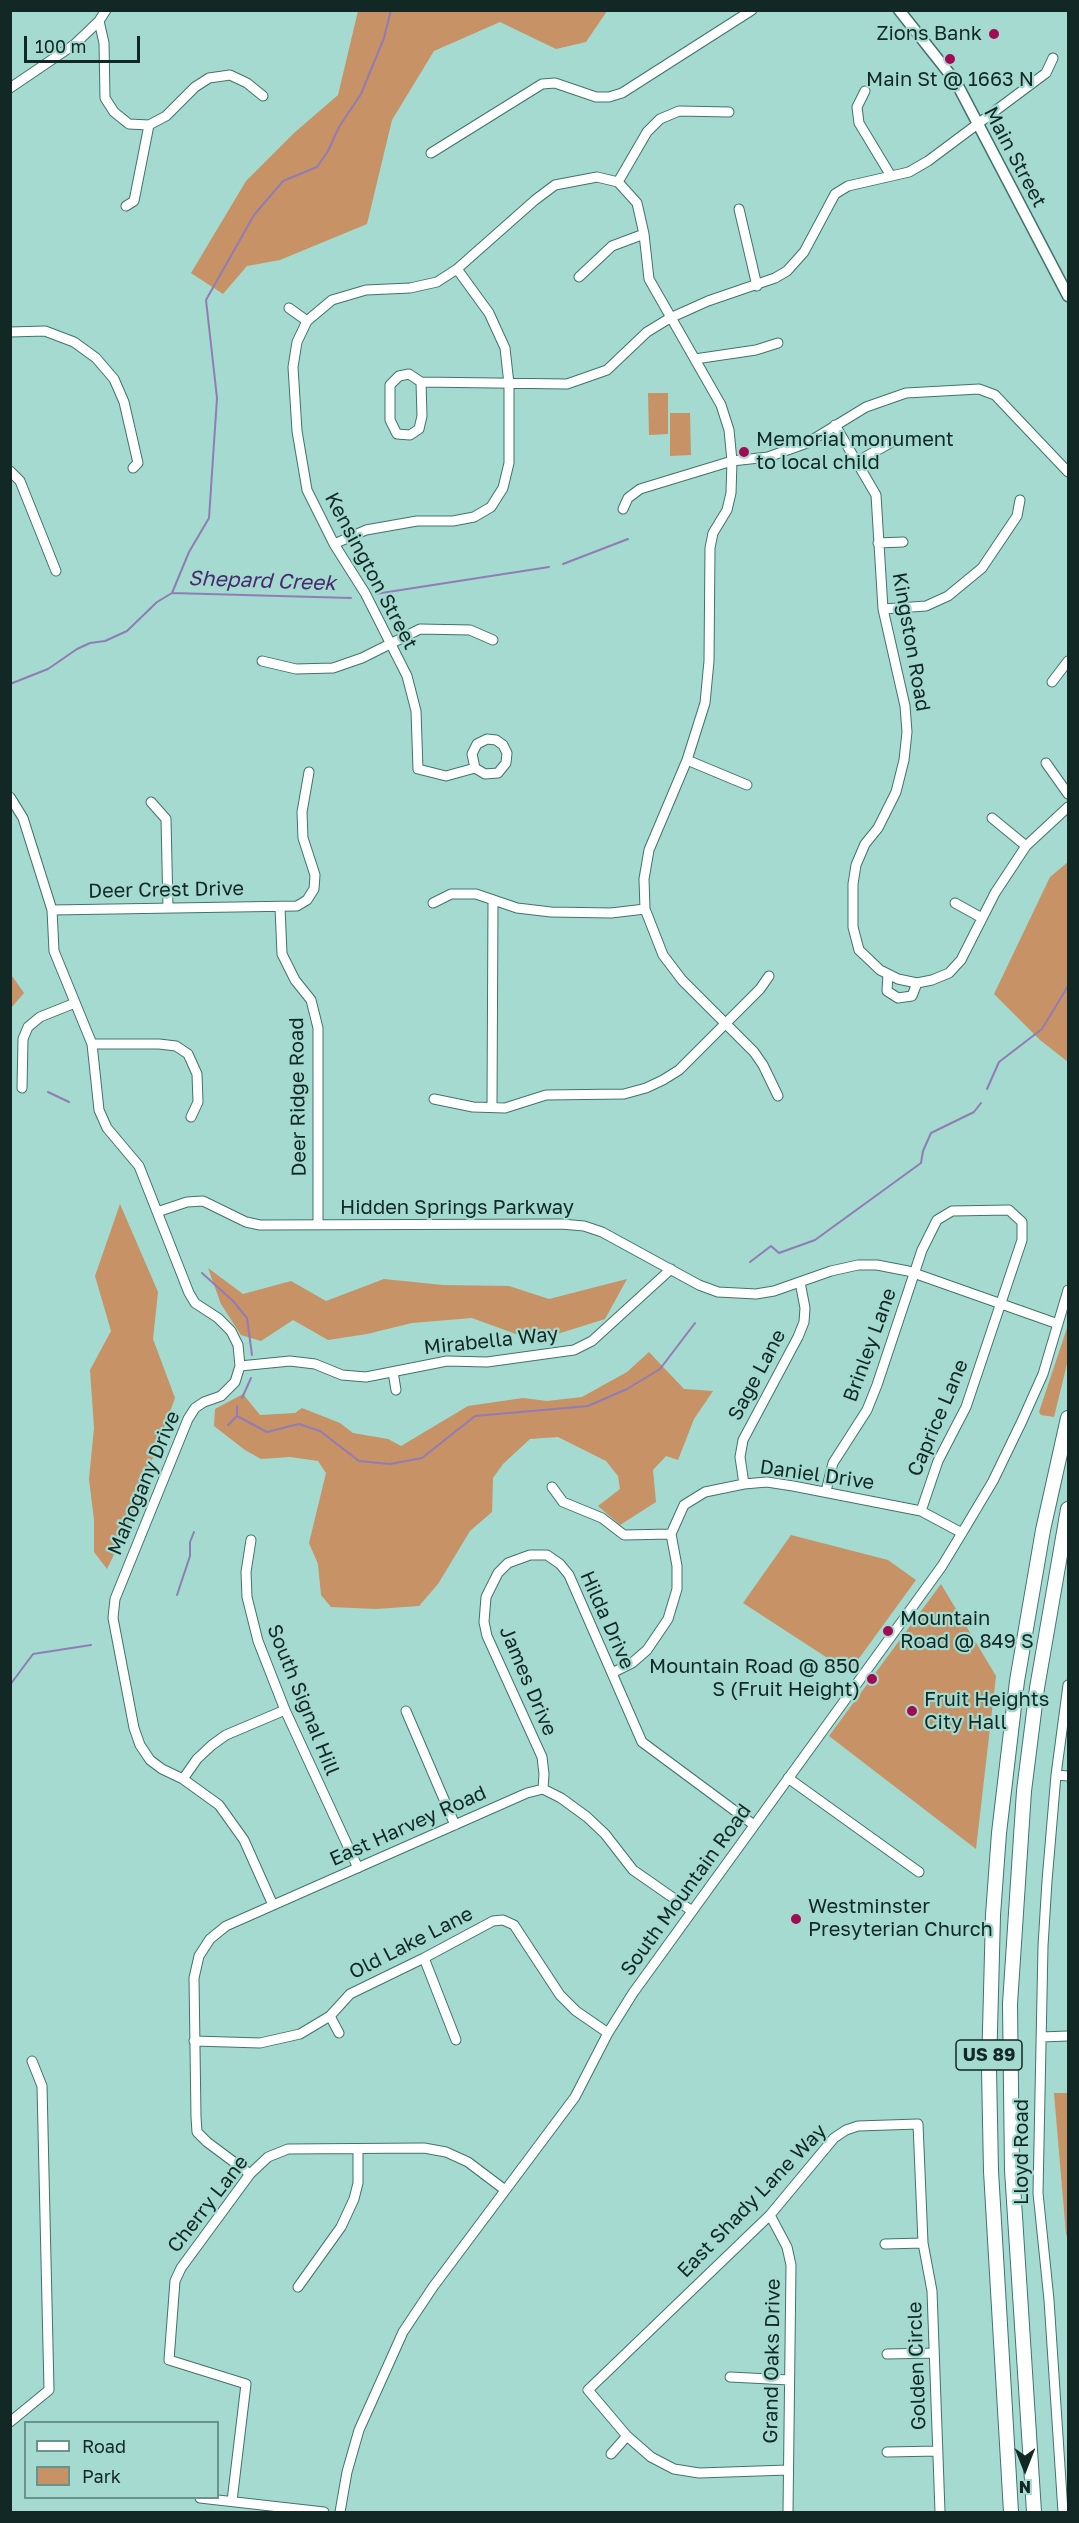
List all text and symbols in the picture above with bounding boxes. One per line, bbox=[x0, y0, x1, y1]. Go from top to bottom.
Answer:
place label: Zions Bank bbox=[876, 22, 982, 46]
scale bar bbox=[27, 24, 142, 62]
marker: Zions Bank bbox=[987, 27, 1001, 41]
text: 100 m bbox=[35, 35, 86, 57]
marker: Main St @ 1663 N bbox=[943, 52, 957, 66]
place label: Main St @ 1663 N bbox=[866, 68, 1034, 92]
street label: Main Street bbox=[978, 103, 1052, 211]
place label: Memorial monument to local child bbox=[756, 428, 954, 475]
marker: Memorial monument to local child bbox=[737, 445, 751, 459]
street label: Kensington Street bbox=[319, 488, 423, 654]
water label: Shepard Creek bbox=[188, 566, 336, 596]
street label: Kingston Road bbox=[887, 571, 935, 713]
street label: Deer Crest Drive bbox=[88, 877, 244, 903]
street label: Deer Ridge Road bbox=[285, 1017, 311, 1177]
street label: Hidden Springs Parkway bbox=[340, 1196, 574, 1220]
street label: Brinley Lane bbox=[838, 1285, 902, 1405]
street label: Mirabella Way bbox=[423, 1322, 559, 1360]
street label: Sage Lane bbox=[723, 1325, 791, 1425]
street label: Caprice Lane bbox=[903, 1356, 973, 1480]
street label: Mahogany Drive bbox=[103, 1407, 185, 1559]
street label: Daniel Drive bbox=[758, 1455, 876, 1495]
street label: Hilda Drive bbox=[575, 1567, 639, 1673]
place label: Mountain Road @ 849 S bbox=[900, 1607, 1034, 1654]
street label: South Signal Hill bbox=[262, 1621, 344, 1779]
street label: James Drive bbox=[494, 1623, 562, 1739]
marker: Mountain Road @ 849 S bbox=[881, 1624, 895, 1638]
place label: Mountain Road @ 850 S (Fruit Height) bbox=[649, 1655, 860, 1702]
marker: Mountain Road @ 850 S (Fruit Height) bbox=[865, 1672, 879, 1686]
place label: Fruit Heights City Hall bbox=[924, 1688, 1049, 1735]
marker: Fruit Heights City Hall bbox=[905, 1704, 919, 1718]
street label: East Harvey Road bbox=[326, 1781, 490, 1871]
street label: South Mountain Road bbox=[616, 1799, 756, 1981]
place label: Westminster Presyterian Church bbox=[808, 1895, 993, 1942]
street label: Old Lake Lane bbox=[345, 1902, 477, 1984]
marker: Westminster Presyterian Church bbox=[789, 1912, 803, 1926]
road number: US 89 bbox=[956, 2040, 1022, 2070]
street label: Lloyd Road bbox=[1010, 2099, 1034, 2205]
street label: East Shady Lane Way bbox=[672, 2119, 832, 2283]
street label: Cherry Lane bbox=[163, 2151, 253, 2257]
street label: Grand Oaks Drive bbox=[759, 2278, 785, 2444]
street label: Golden Circle bbox=[903, 2301, 931, 2431]
legend bbox=[24, 2421, 219, 2499]
text: Road bbox=[82, 2435, 126, 2457]
north arrow bbox=[995, 2439, 1055, 2499]
text: Park bbox=[82, 2465, 121, 2487]
text: N bbox=[1019, 2477, 1031, 2497]

